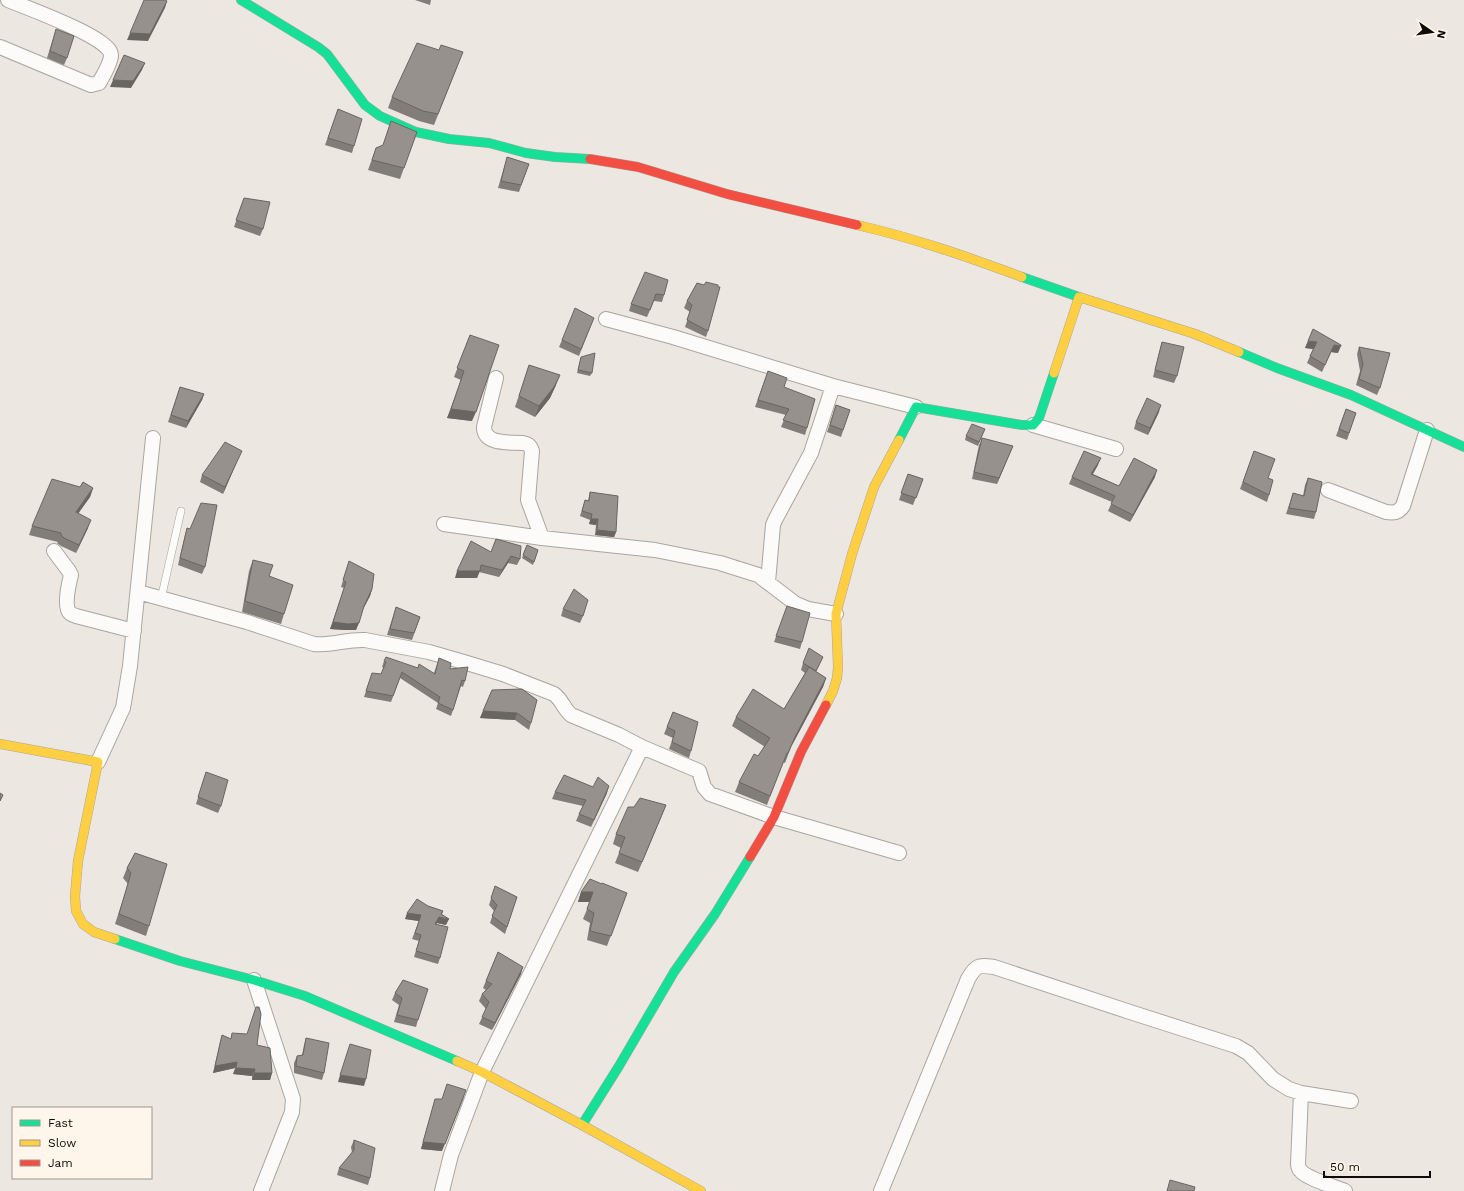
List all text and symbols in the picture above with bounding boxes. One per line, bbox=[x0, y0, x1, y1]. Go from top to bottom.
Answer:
north arrow bbox=[1412, 12, 1452, 52]
text: N bbox=[1434, 29, 1449, 40]
legend bbox=[12, 1107, 152, 1179]
text: Fast bbox=[48, 1116, 73, 1130]
text: Slow bbox=[48, 1136, 76, 1150]
scale bar bbox=[1324, 1153, 1430, 1179]
text: Jam bbox=[48, 1156, 73, 1170]
text: 50 m bbox=[1330, 1160, 1360, 1174]

